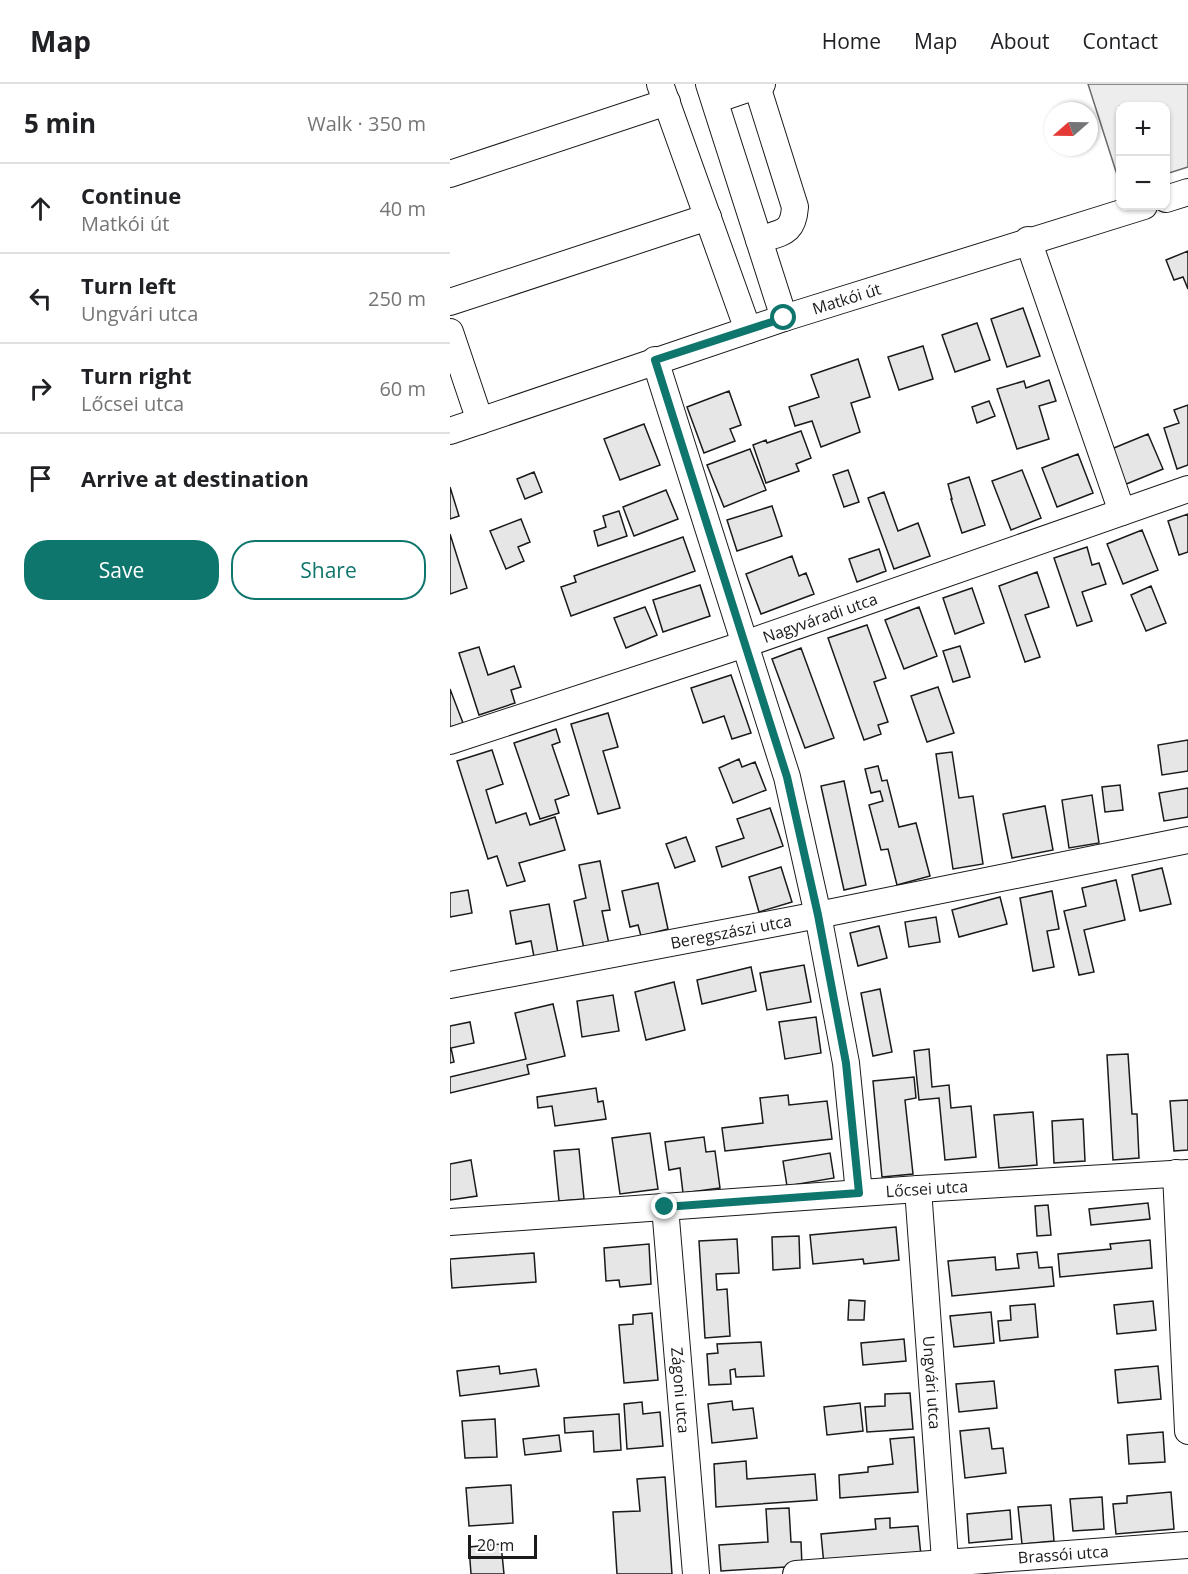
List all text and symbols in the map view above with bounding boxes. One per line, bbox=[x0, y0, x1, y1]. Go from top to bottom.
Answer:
text: Map bbox=[30, 22, 91, 60]
text: Home bbox=[822, 27, 881, 55]
text: Map bbox=[914, 27, 957, 55]
text: About bbox=[990, 27, 1050, 55]
text: Contact bbox=[1083, 27, 1158, 55]
north arrow bbox=[1044, 102, 1098, 156]
map controls bbox=[1116, 102, 1170, 210]
button: + bbox=[1116, 102, 1170, 156]
text: 5 min bbox=[24, 105, 96, 141]
text: Walk · 350 m bbox=[307, 110, 426, 137]
button: − bbox=[1116, 156, 1170, 210]
text: Continue bbox=[81, 180, 181, 210]
icon: ahead bbox=[24, 192, 57, 225]
text: 40 m bbox=[379, 195, 426, 222]
text: Matkói út bbox=[81, 210, 169, 237]
text: Turn left bbox=[81, 270, 176, 300]
street label: Matkói út bbox=[809, 277, 884, 320]
icon: left bbox=[24, 282, 57, 315]
text: 250 m bbox=[368, 285, 426, 312]
text: Ungvári utca bbox=[81, 300, 198, 327]
route start bbox=[770, 304, 796, 330]
text: Turn right bbox=[81, 360, 192, 390]
icon: right bbox=[24, 372, 57, 405]
text: 60 m bbox=[379, 375, 426, 402]
text: Lőcsei utca bbox=[81, 390, 184, 417]
icon: arrive bbox=[24, 462, 57, 495]
text: Arrive at destination bbox=[81, 463, 309, 493]
button: Save bbox=[24, 540, 219, 600]
button: Share bbox=[231, 540, 426, 600]
street label: Nagyváradi utca bbox=[760, 588, 880, 648]
street label: Beregszászi utca bbox=[669, 909, 793, 954]
street label: Lőcsei utca bbox=[885, 1175, 969, 1202]
route end bbox=[651, 1193, 677, 1219]
street label: Ungvári utca bbox=[918, 1335, 946, 1430]
street label: Zágoni utca bbox=[666, 1346, 695, 1434]
scale bar bbox=[468, 1532, 537, 1560]
text: 20 m bbox=[477, 1534, 514, 1556]
street label: Brassói utca bbox=[1017, 1540, 1109, 1569]

